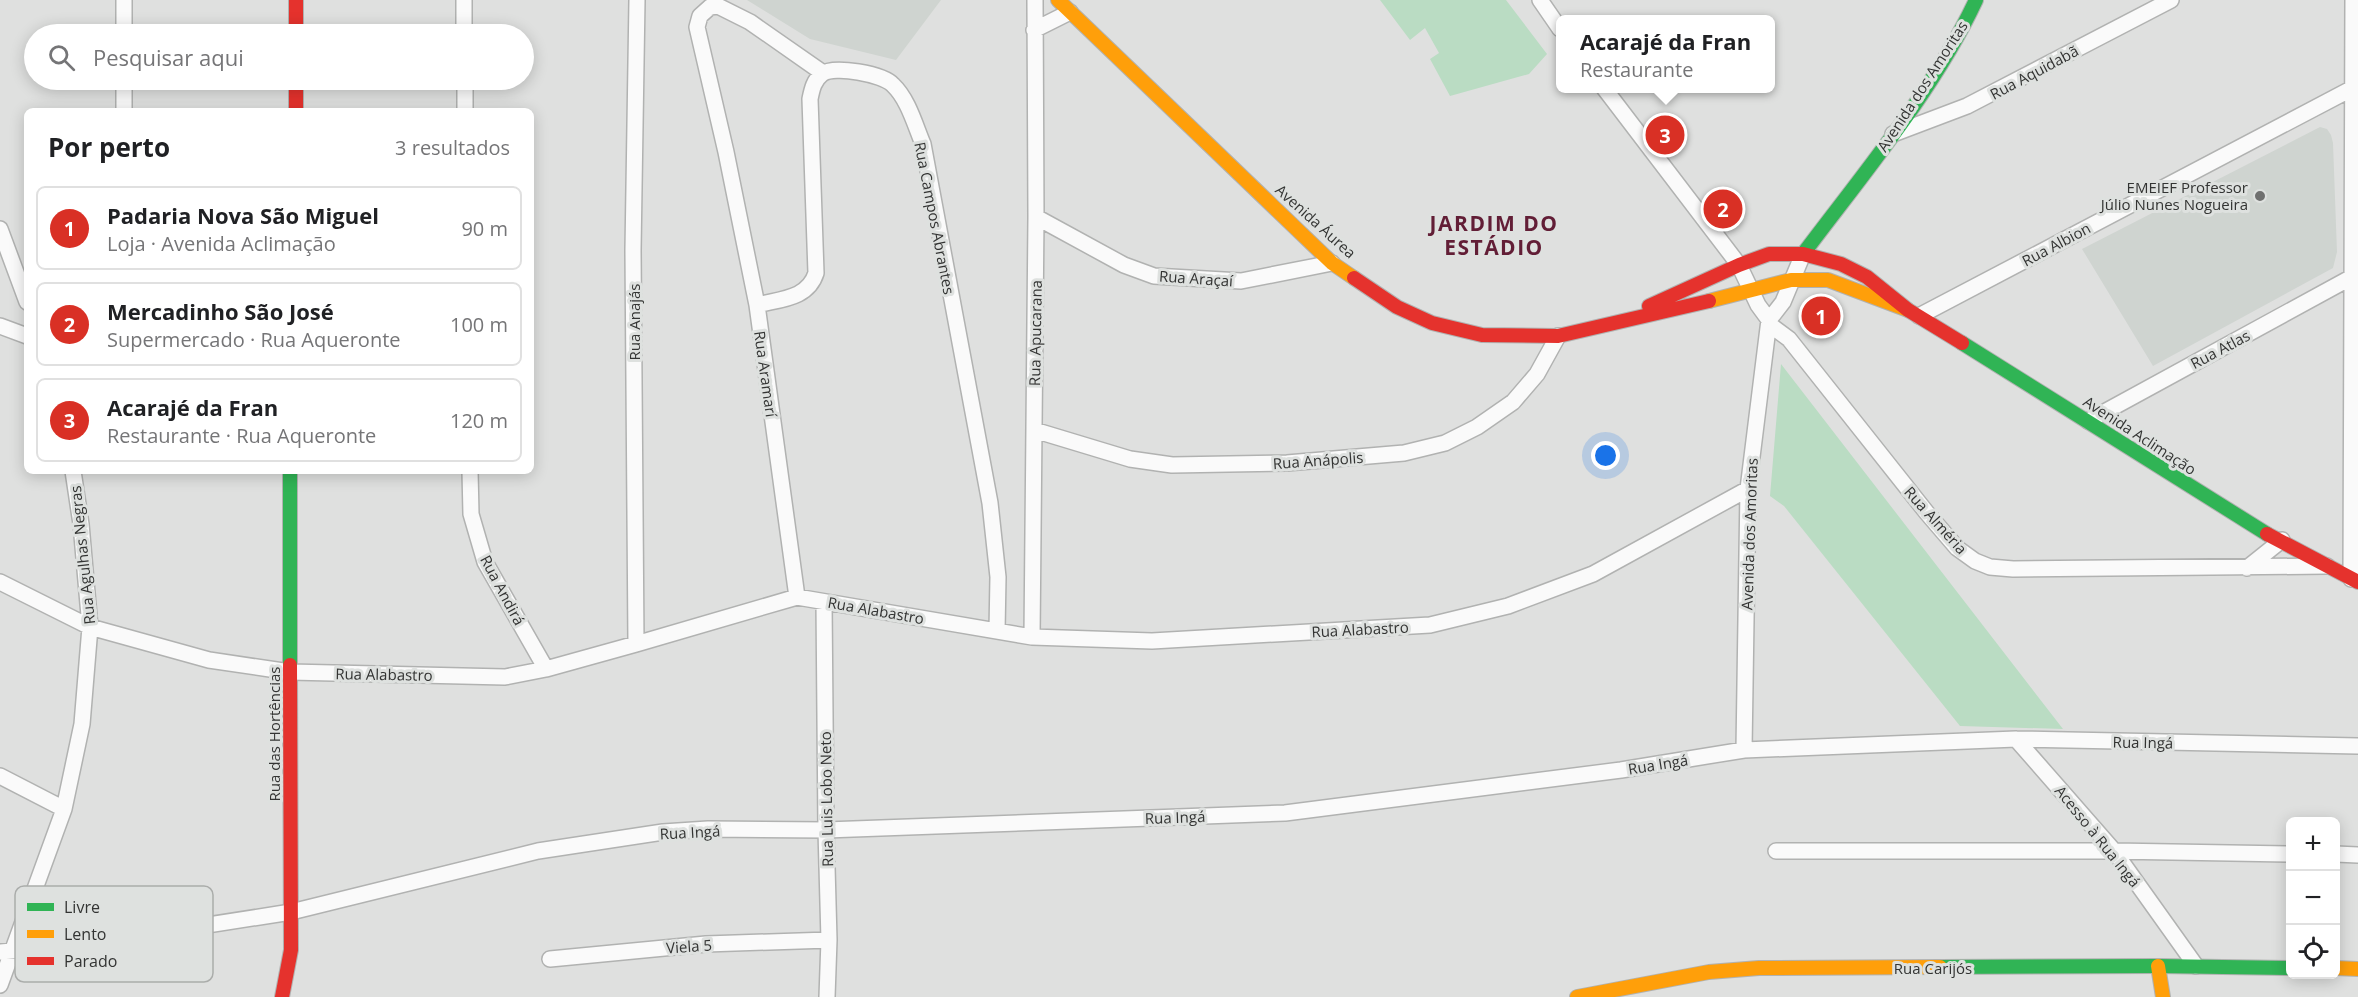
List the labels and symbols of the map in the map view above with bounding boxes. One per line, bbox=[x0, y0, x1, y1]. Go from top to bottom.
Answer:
street label: Avenida dos Amoritas bbox=[1872, 17, 1972, 155]
street label: Rua Aquidabã bbox=[1986, 40, 2082, 104]
pin: 3 bbox=[1646, 112, 1684, 158]
street label: Rua Campos Abrantes bbox=[910, 140, 960, 296]
place label: EMEIEF Professor Júlio Nunes Nogueira bbox=[2099, 177, 2248, 214]
street label: Avenida Áurea bbox=[1272, 180, 1360, 262]
pin: 2 bbox=[1704, 186, 1742, 232]
marker: EMEIEF Professor Júlio Nunes Nogueira bbox=[2253, 189, 2267, 203]
district label: JARDIM DO ESTÁDIO bbox=[1428, 209, 1558, 261]
street label: Rua Albion bbox=[2018, 218, 2094, 270]
street label: Rua Araçaí bbox=[1158, 265, 1235, 291]
street label: Rua Apucarana bbox=[1024, 280, 1046, 386]
street label: Rua Anajás bbox=[624, 284, 644, 360]
pin: 1 bbox=[1802, 294, 1840, 338]
street label: Rua Atlas bbox=[2187, 325, 2253, 373]
street label: Rua Aramarí bbox=[750, 330, 782, 420]
street label: Avenida Aclimação bbox=[2080, 391, 2200, 479]
your location bbox=[1591, 441, 1620, 470]
street label: Rua Anápolis bbox=[1272, 447, 1364, 473]
street label: Avenida dos Amoritas bbox=[1736, 458, 1762, 610]
street label: Rua Alméria bbox=[1900, 482, 1972, 558]
street label: Rua Agulhas Negras bbox=[65, 485, 99, 625]
street label: Rua Andirá bbox=[476, 551, 530, 629]
street label: Rua Alabastro bbox=[826, 592, 926, 628]
street label: Rua Alabastro bbox=[1311, 616, 1409, 642]
street label: Rua Alabastro bbox=[335, 663, 433, 685]
street label: Rua das Hortências bbox=[264, 667, 284, 801]
street label: Rua Luis Lobo Neto bbox=[815, 731, 837, 867]
street label: Rua Ingá bbox=[2113, 731, 2173, 753]
street label: Rua Ingá bbox=[1627, 749, 1689, 779]
street label: Acesso à Rua Ingá bbox=[2051, 781, 2145, 891]
street label: Rua Ingá bbox=[1144, 806, 1206, 828]
street label: Rua Ingá bbox=[659, 820, 721, 844]
legend bbox=[15, 886, 213, 982]
text: Livre bbox=[64, 896, 100, 918]
text: Lento bbox=[64, 923, 106, 945]
street label: Viela 5 bbox=[665, 934, 713, 958]
text: Parado bbox=[64, 950, 117, 972]
street label: Rua Carijós bbox=[1894, 958, 1972, 978]

